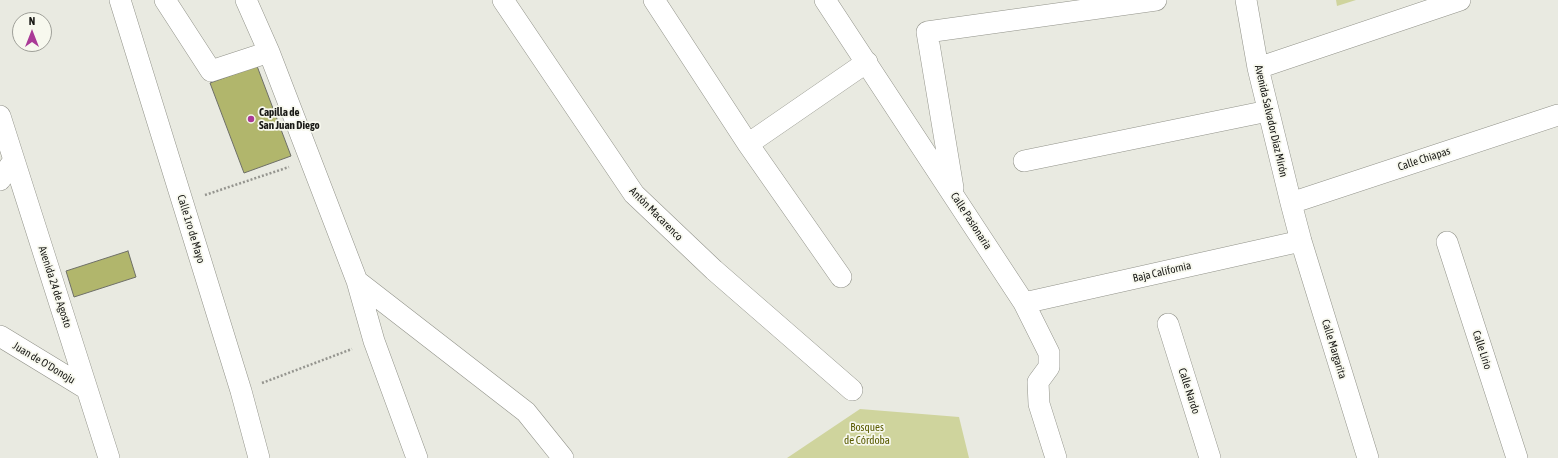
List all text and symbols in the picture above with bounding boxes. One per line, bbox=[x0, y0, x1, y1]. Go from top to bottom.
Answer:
north arrow bbox=[12, 12, 52, 52]
text: N bbox=[29, 15, 35, 27]
street label: Avenida Salvador Díaz Mirón bbox=[1252, 64, 1290, 178]
place label: Capilla de San Juan Diego bbox=[259, 106, 320, 132]
marker: Capilla de San Juan Diego bbox=[246, 114, 256, 124]
street label: Calle Chiapas bbox=[1396, 144, 1452, 174]
street label: Antón Macarenco bbox=[626, 184, 686, 244]
street label: Calle Pasionaria bbox=[948, 190, 994, 252]
street label: Calle 1ro de Mayo bbox=[174, 193, 208, 265]
street label: Avenida 24 de Agosto bbox=[36, 244, 74, 330]
street label: Baja California bbox=[1132, 259, 1192, 285]
street label: Calle Margarita bbox=[1319, 318, 1349, 380]
street label: Calle Lirio bbox=[1470, 329, 1494, 371]
street label: Juan de O'Donoju bbox=[10, 339, 78, 387]
street label: Calle Nardo bbox=[1175, 366, 1203, 416]
park label: Bosques de Córdoba bbox=[844, 421, 890, 447]

